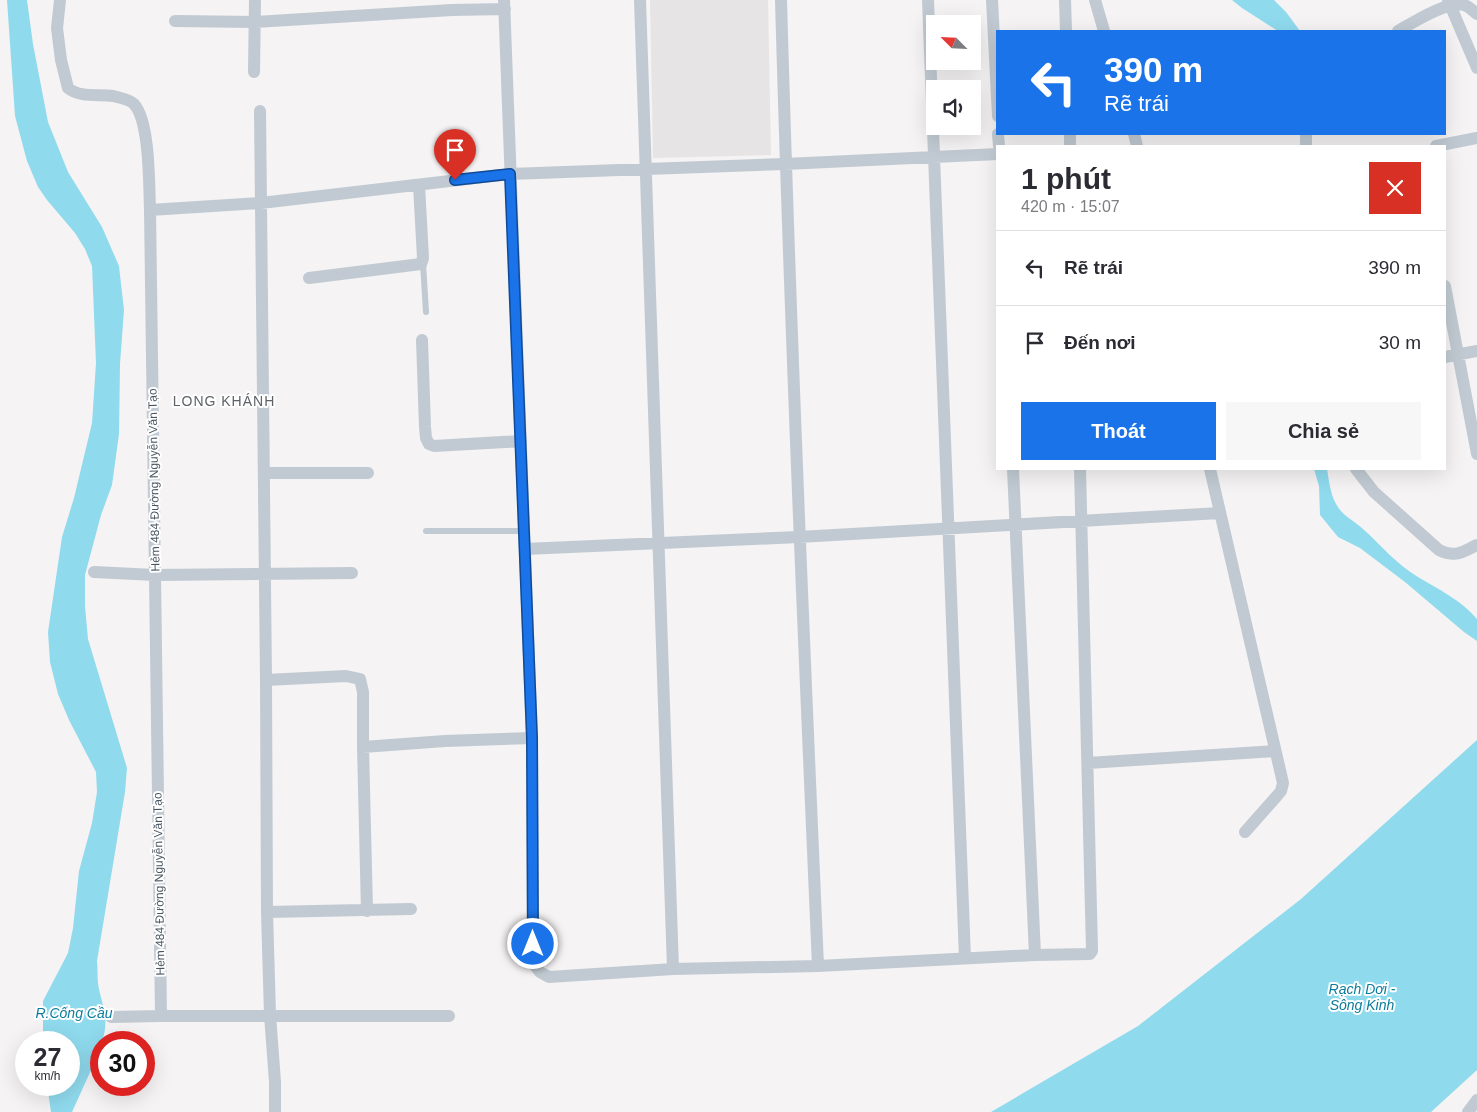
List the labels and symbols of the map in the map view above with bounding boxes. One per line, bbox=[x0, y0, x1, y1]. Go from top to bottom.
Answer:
north arrow bbox=[926, 15, 981, 70]
pin bbox=[434, 129, 476, 180]
street label: Hẻm 484 Đường Nguyễn Văn Tạo bbox=[144, 388, 163, 572]
district label: LONG KHÁNH bbox=[173, 393, 275, 409]
street label: Hẻm 484 Đường Nguyễn Văn Tạo bbox=[149, 792, 168, 976]
position arrow bbox=[506, 917, 558, 969]
water label: Rạch Dơi - Sông Kinh bbox=[1329, 981, 1396, 1013]
water label: R.Cống Cầu bbox=[35, 1005, 113, 1021]
speed limit sign: 30 bbox=[90, 1031, 155, 1096]

